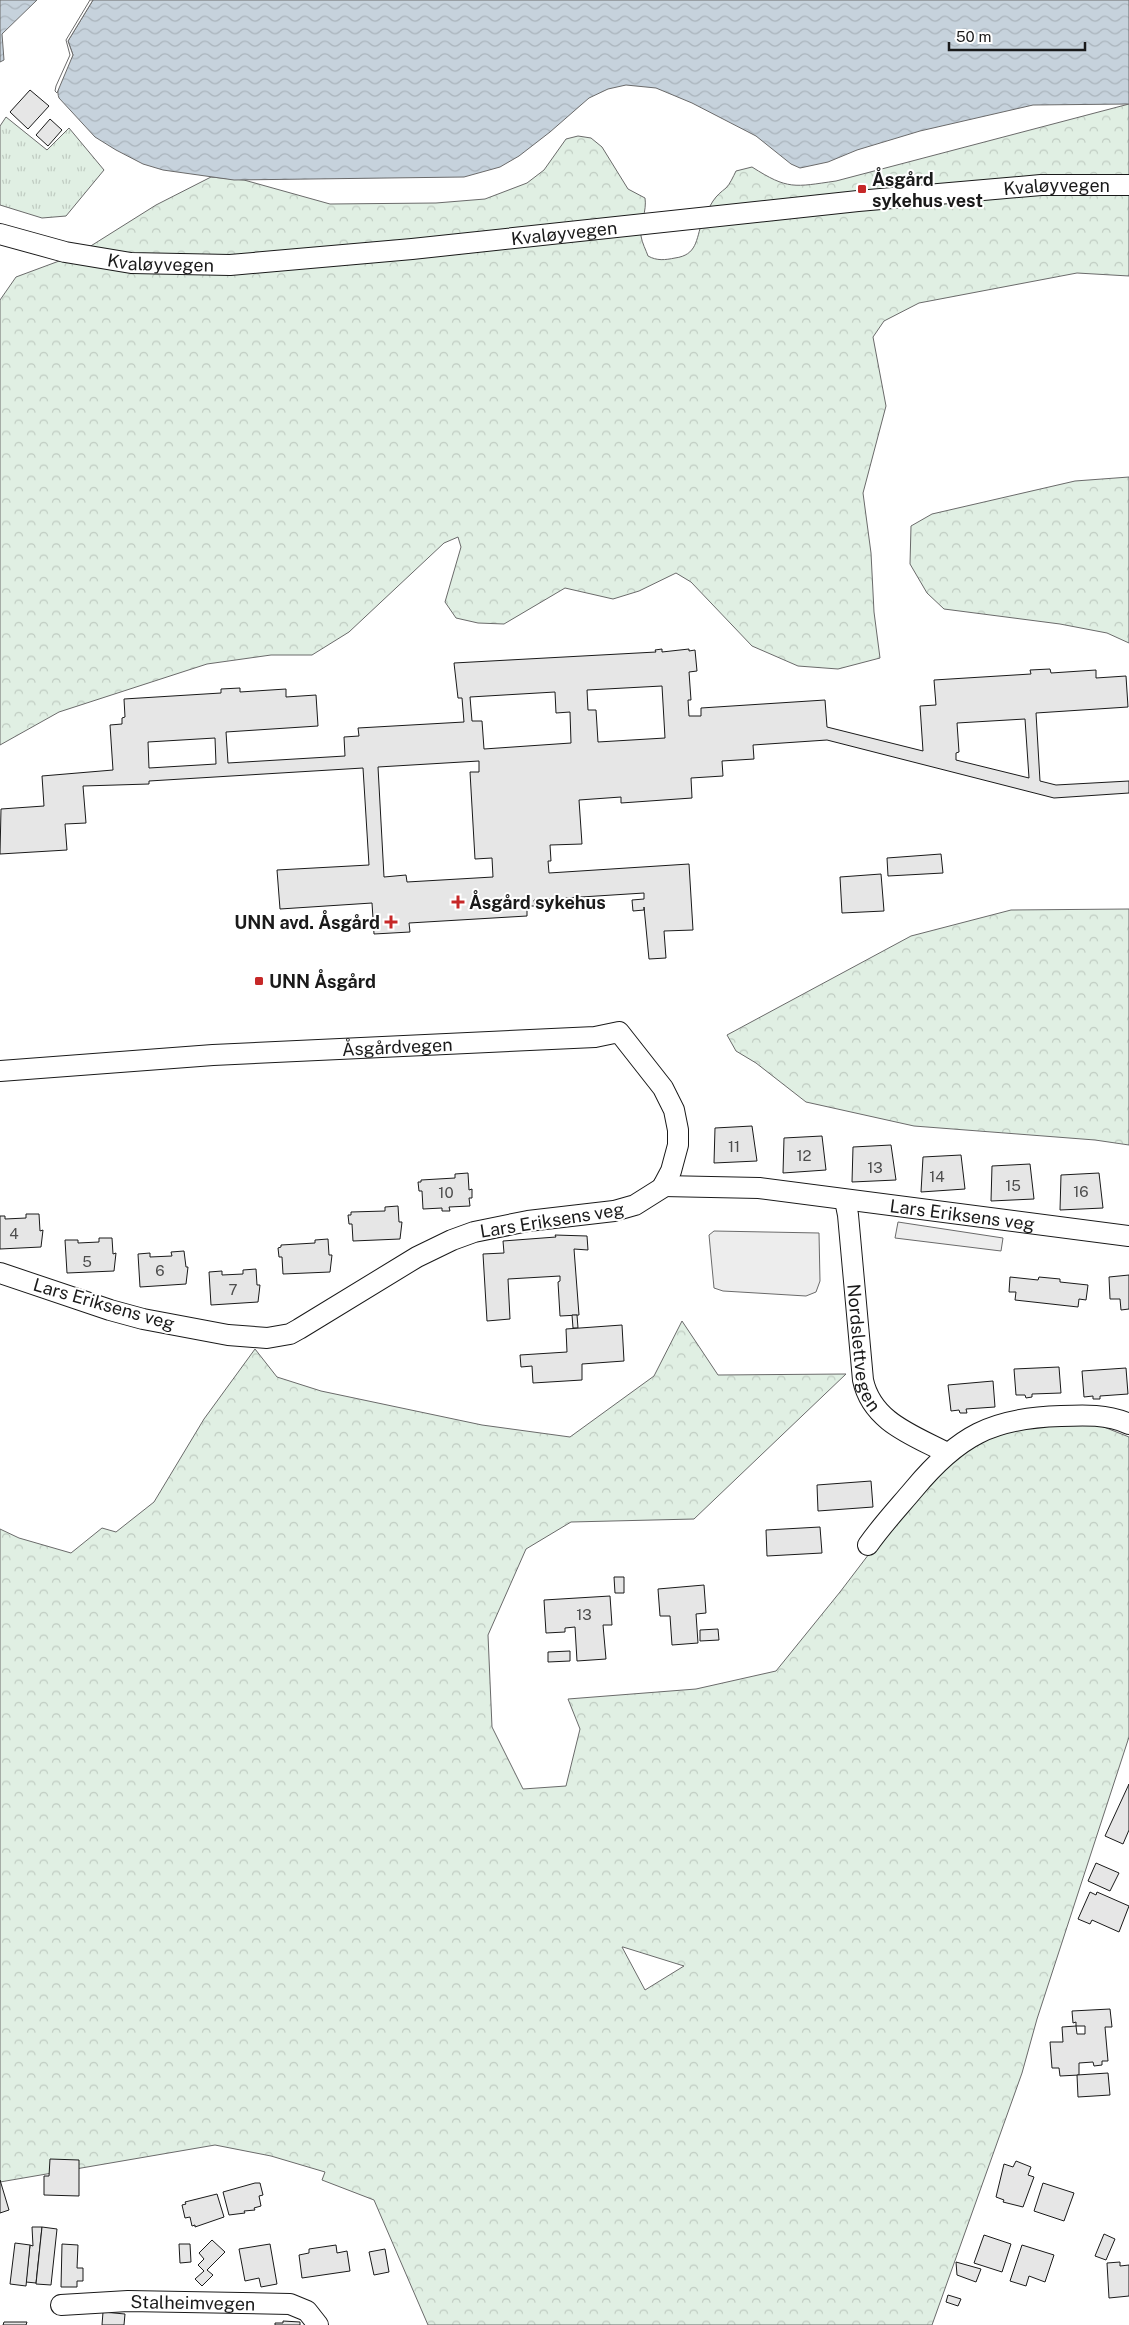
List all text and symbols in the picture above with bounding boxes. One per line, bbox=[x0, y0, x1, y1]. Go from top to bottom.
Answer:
scale bar bbox=[949, 20, 1085, 52]
text: 50 m bbox=[956, 28, 991, 45]
place label: Åsgård sykehus vest bbox=[872, 167, 983, 211]
street label: Kvaløyvegen bbox=[1003, 175, 1110, 199]
marker: Åsgård sykehus vest bbox=[856, 183, 868, 195]
street label: Kvaløyvegen bbox=[510, 216, 618, 249]
street label: Kvaløyvegen bbox=[106, 249, 214, 275]
place label: Åsgård sykehus bbox=[469, 890, 606, 913]
marker: Åsgård sykehus bbox=[451, 895, 465, 909]
place label: UNN avd. Åsgård bbox=[234, 910, 380, 933]
marker: UNN avd. Åsgård bbox=[384, 915, 398, 929]
place label: UNN Åsgård bbox=[269, 969, 376, 992]
marker: UNN Åsgård bbox=[253, 975, 265, 987]
street label: Åsgårdvegen bbox=[341, 1033, 453, 1059]
house number: 11 bbox=[728, 1138, 740, 1155]
house number: 12 bbox=[796, 1147, 812, 1164]
house number: 13 bbox=[867, 1159, 883, 1176]
house number: 14 bbox=[929, 1168, 945, 1185]
house number: 15 bbox=[1005, 1177, 1021, 1194]
house number: 16 bbox=[1073, 1183, 1089, 1200]
house number: 10 bbox=[438, 1184, 454, 1201]
street label: Lars Eriksens veg bbox=[888, 1195, 1036, 1234]
street label: Lars Eriksens veg bbox=[478, 1198, 626, 1242]
house number: 4 bbox=[9, 1225, 19, 1242]
house number: 5 bbox=[82, 1253, 92, 1270]
house number: 6 bbox=[155, 1262, 165, 1279]
street label: Lars Eriksens veg bbox=[31, 1274, 177, 1334]
house number: 7 bbox=[228, 1281, 238, 1298]
street label: Nordslettvegen bbox=[844, 1283, 885, 1415]
house number: 13 bbox=[576, 1606, 592, 1623]
street label: Stalheimvegen bbox=[130, 2291, 256, 2314]

